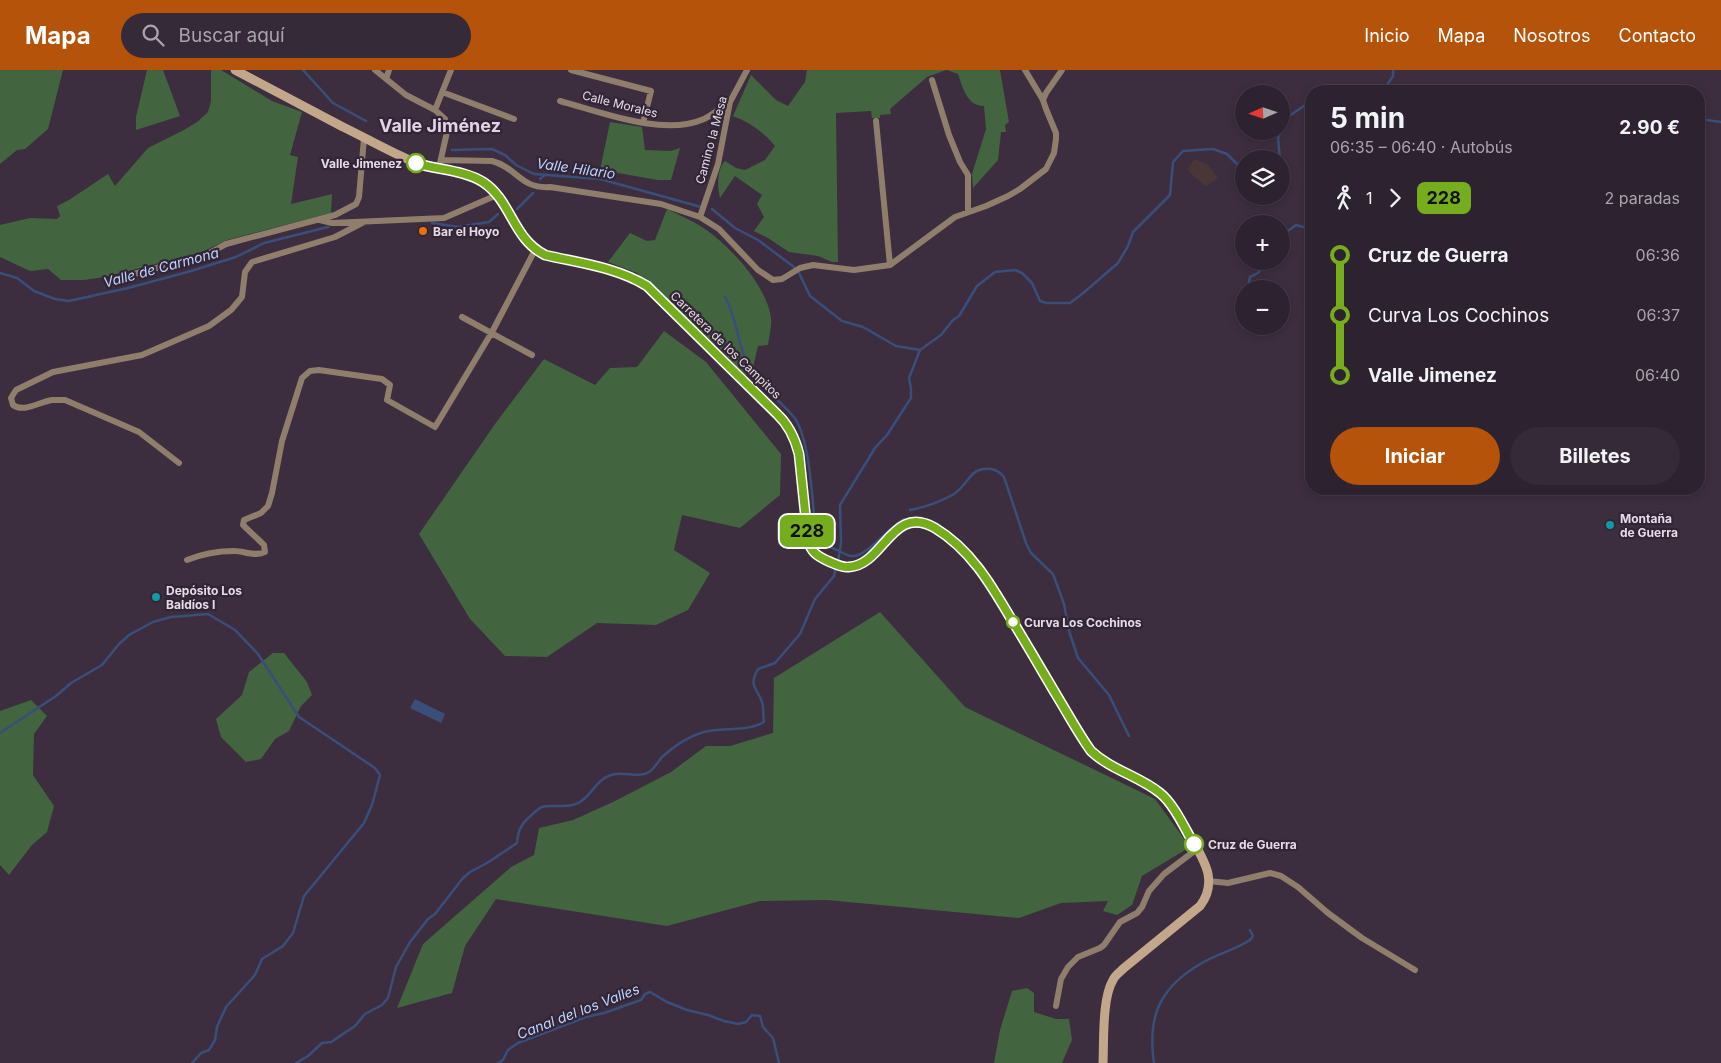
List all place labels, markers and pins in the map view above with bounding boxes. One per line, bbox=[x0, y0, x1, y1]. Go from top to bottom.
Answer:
marker: Valle Jimenez bbox=[406, 153, 426, 173]
place label: Valle Jimenez bbox=[321, 156, 402, 171]
place label: Bar el Hoyo bbox=[433, 224, 499, 239]
marker: Bar el Hoyo bbox=[417, 225, 429, 237]
place label: Montaña de Guerra bbox=[1620, 511, 1678, 540]
marker: Montaña de Guerra bbox=[1604, 519, 1616, 531]
place label: Depósito Los Baldíos I bbox=[166, 583, 242, 612]
marker: Depósito Los Baldíos I bbox=[150, 591, 162, 603]
marker: Curva Los Cochinos bbox=[1006, 615, 1020, 629]
place label: Curva Los Cochinos bbox=[1024, 615, 1142, 630]
marker: Cruz de Guerra bbox=[1184, 834, 1204, 854]
place label: Cruz de Guerra bbox=[1208, 837, 1297, 852]

